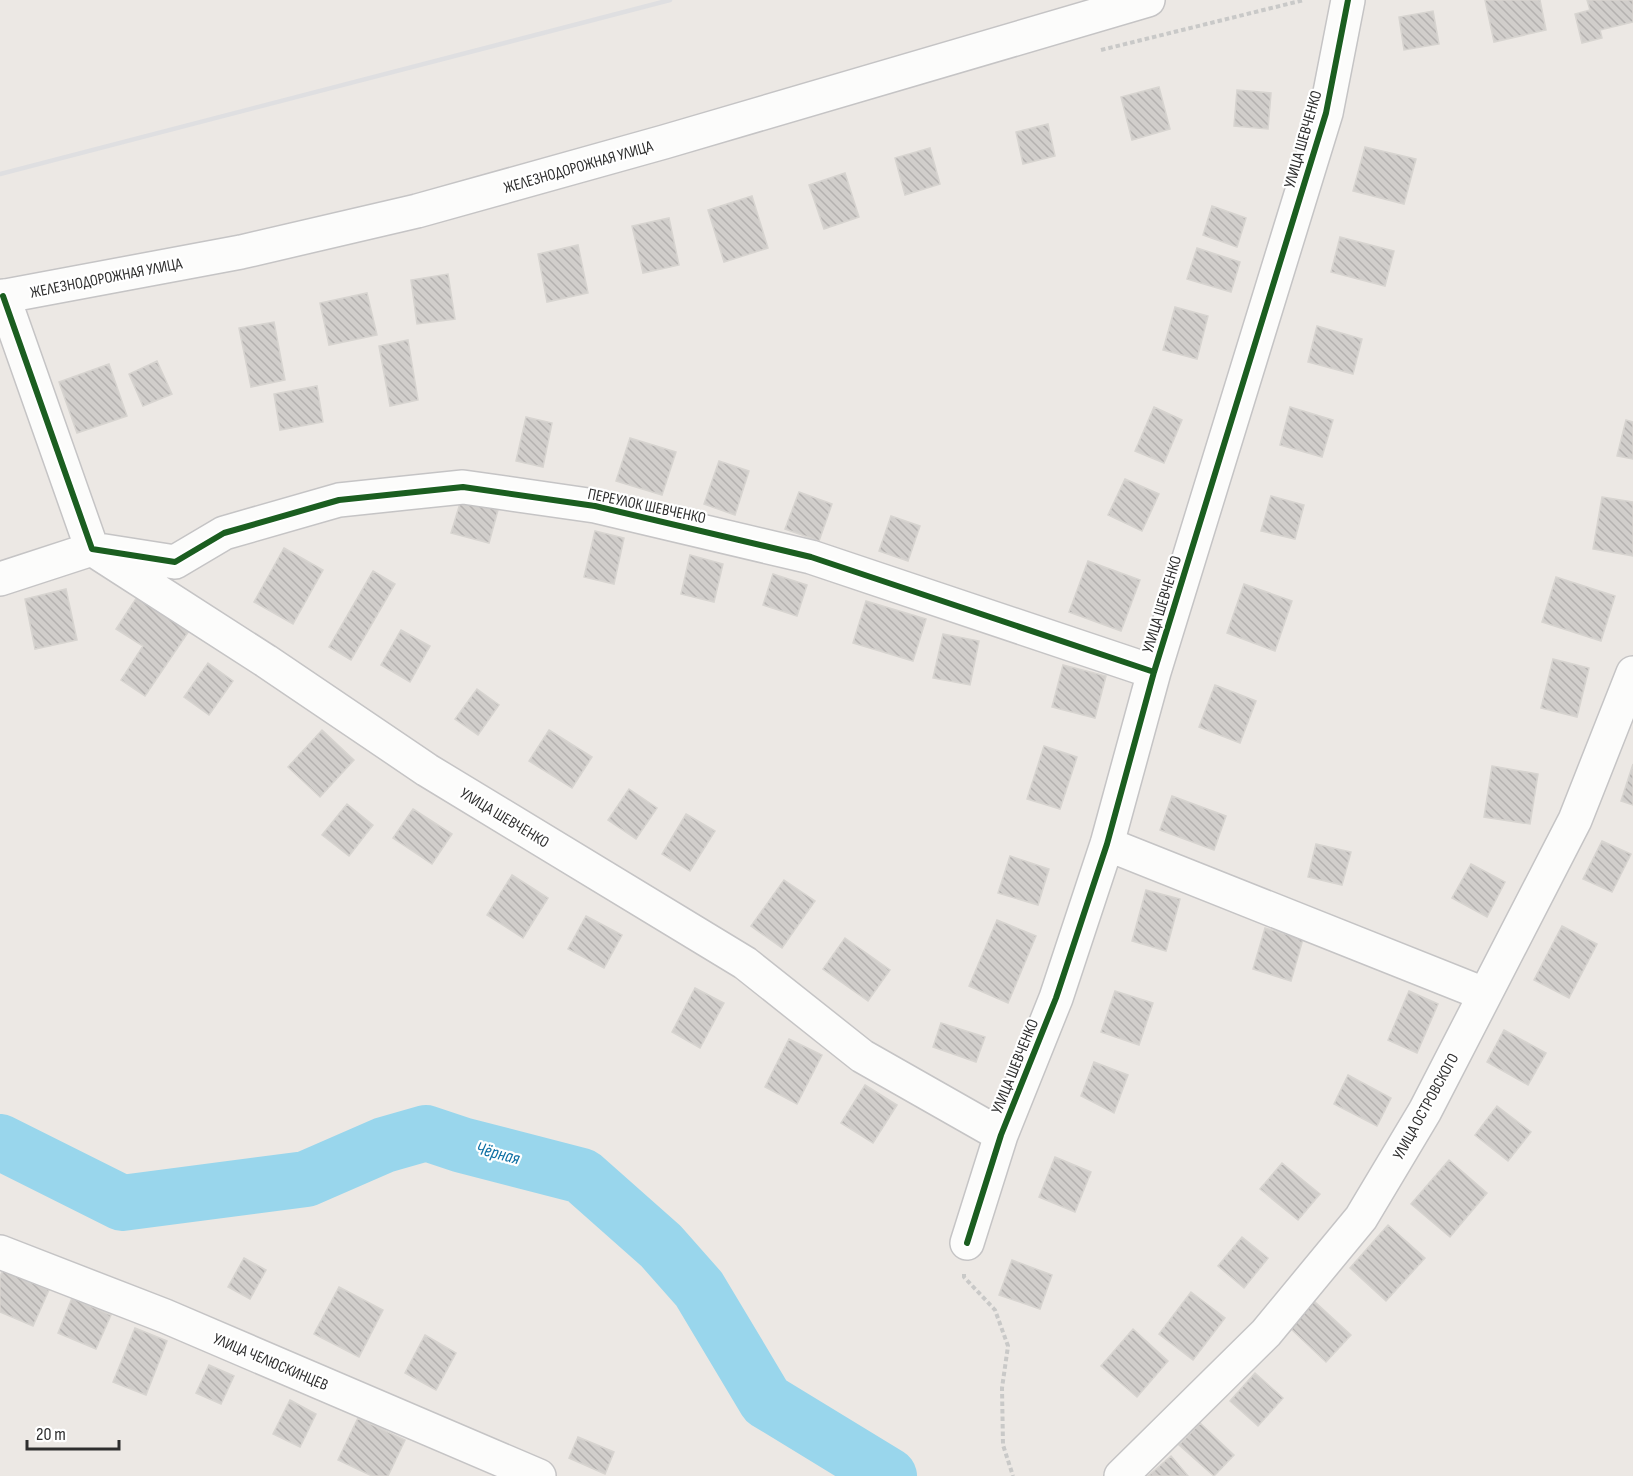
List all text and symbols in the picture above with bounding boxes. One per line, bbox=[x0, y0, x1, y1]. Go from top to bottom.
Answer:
street label: УЛИЦА ШЕВЧЕНКО bbox=[1280, 88, 1326, 190]
street label: ЖЕЛЕЗНОДОРОЖНАЯ УЛИЦА bbox=[502, 137, 655, 198]
street label: ЖЕЛЕЗНОДОРОЖНАЯ УЛИЦА bbox=[29, 254, 184, 303]
street label: ПЕРЕУЛОК ШЕВЧЕНКО bbox=[586, 485, 708, 528]
street label: УЛИЦА ШЕВЧЕНКО bbox=[1139, 554, 1186, 655]
street label: УЛИЦА ШЕВЧЕНКО bbox=[456, 784, 552, 852]
street label: УЛИЦА ШЕВЧЕНКО bbox=[988, 1016, 1043, 1117]
street label: УЛИЦА ОСТРОВСКОГО bbox=[1389, 1050, 1463, 1163]
water label: Чёрная bbox=[474, 1138, 522, 1169]
street label: УЛИЦА ЧЕЛЮСКИНЦЕВ bbox=[210, 1330, 331, 1395]
scale bar bbox=[27, 1413, 118, 1451]
text: 20 m bbox=[36, 1424, 66, 1445]

